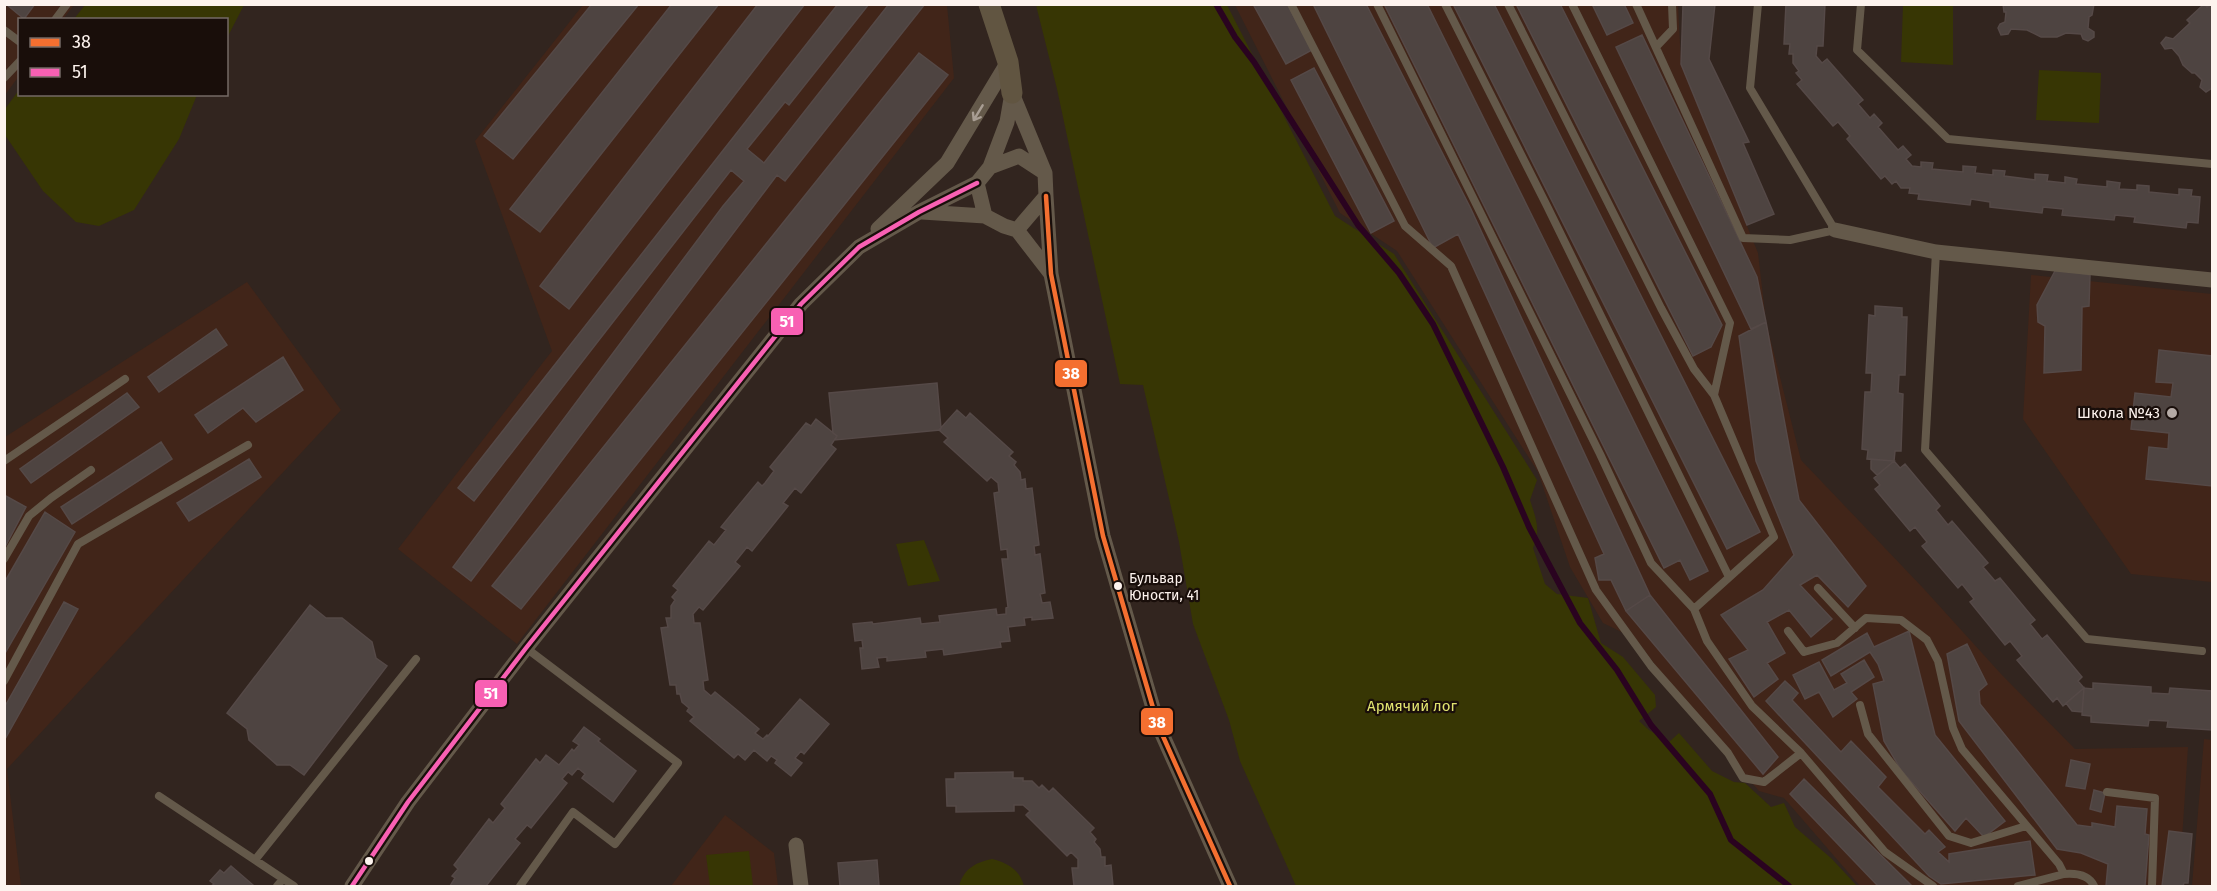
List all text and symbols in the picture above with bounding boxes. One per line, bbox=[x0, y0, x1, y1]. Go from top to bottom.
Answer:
legend bbox=[18, 18, 228, 96]
text: 38 bbox=[72, 31, 91, 53]
text: 51 bbox=[72, 61, 88, 83]
one-way arrow bbox=[972, 104, 984, 121]
line badge: 51 bbox=[770, 307, 804, 336]
text: 51 bbox=[779, 312, 795, 331]
line badge: 38 bbox=[1054, 359, 1088, 388]
text: 38 bbox=[1061, 364, 1080, 383]
place label: Школа №43 bbox=[2077, 404, 2160, 422]
marker: Школа №43 bbox=[2165, 406, 2179, 420]
place label: Бульвар Юности, 41 bbox=[1129, 570, 1199, 604]
marker: Бульвар Юности, 41 bbox=[1112, 580, 1124, 592]
line badge: 51 bbox=[474, 679, 508, 708]
text: 51 bbox=[483, 684, 499, 703]
park label: Армячий лог bbox=[1367, 697, 1458, 715]
line badge: 38 bbox=[1140, 707, 1174, 736]
text: 38 bbox=[1147, 713, 1166, 732]
unlabelled marker bbox=[363, 855, 375, 867]

